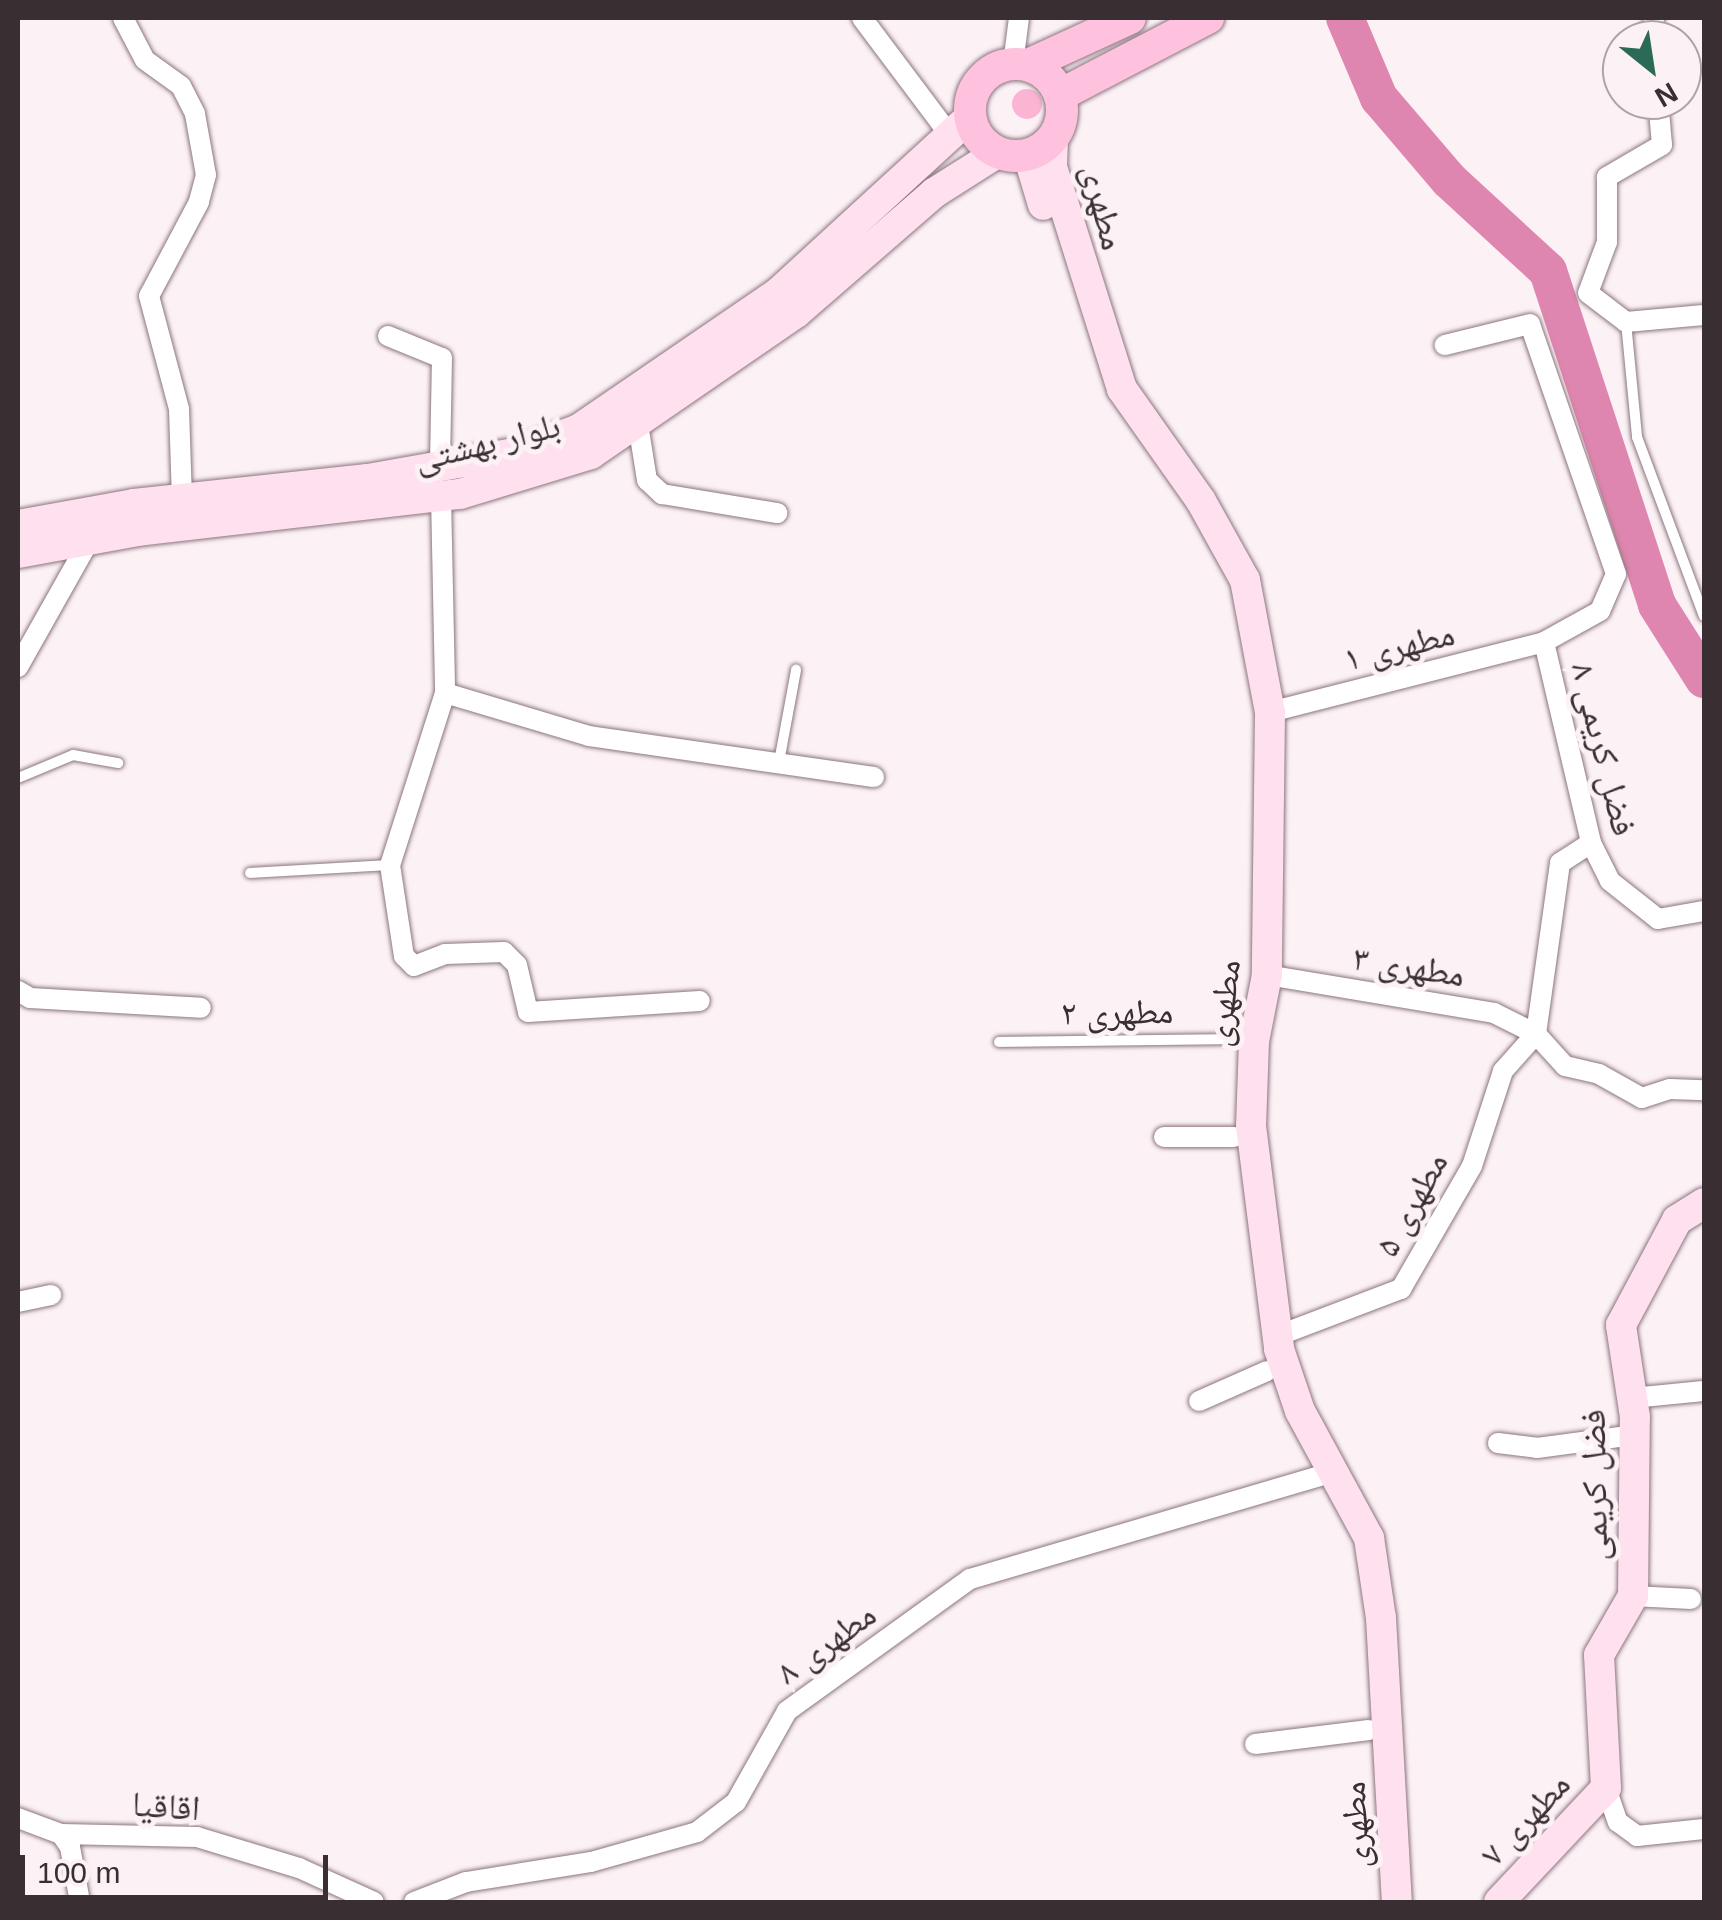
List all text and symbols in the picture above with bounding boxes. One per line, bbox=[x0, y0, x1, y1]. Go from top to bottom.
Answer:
north arrow bbox=[1602, 20, 1702, 120]
text: N bbox=[1650, 76, 1683, 113]
street label: مطهری bbox=[1073, 160, 1135, 254]
street label: بلوار بهشتی bbox=[410, 404, 564, 480]
street label: مطهری ۱ bbox=[1339, 612, 1459, 680]
street label: فضل کریمی ۸ bbox=[1562, 658, 1646, 840]
street label: مطهری ۳ bbox=[1350, 936, 1468, 996]
street label: مطهری bbox=[1197, 957, 1249, 1049]
street label: مطهری ۲ bbox=[1060, 990, 1174, 1034]
street label: مطهری ۵ bbox=[1365, 1145, 1457, 1263]
street label: فضل کریمی bbox=[1572, 1409, 1616, 1561]
street label: مطهری ۸ bbox=[768, 1593, 884, 1693]
street label: مطهری ۷ bbox=[1471, 1764, 1579, 1874]
street label: مطهری bbox=[1332, 1780, 1378, 1870]
street label: اقاقیا bbox=[131, 1783, 201, 1829]
scale bar bbox=[25, 1835, 332, 1897]
text: 100 m bbox=[37, 1856, 120, 1889]

